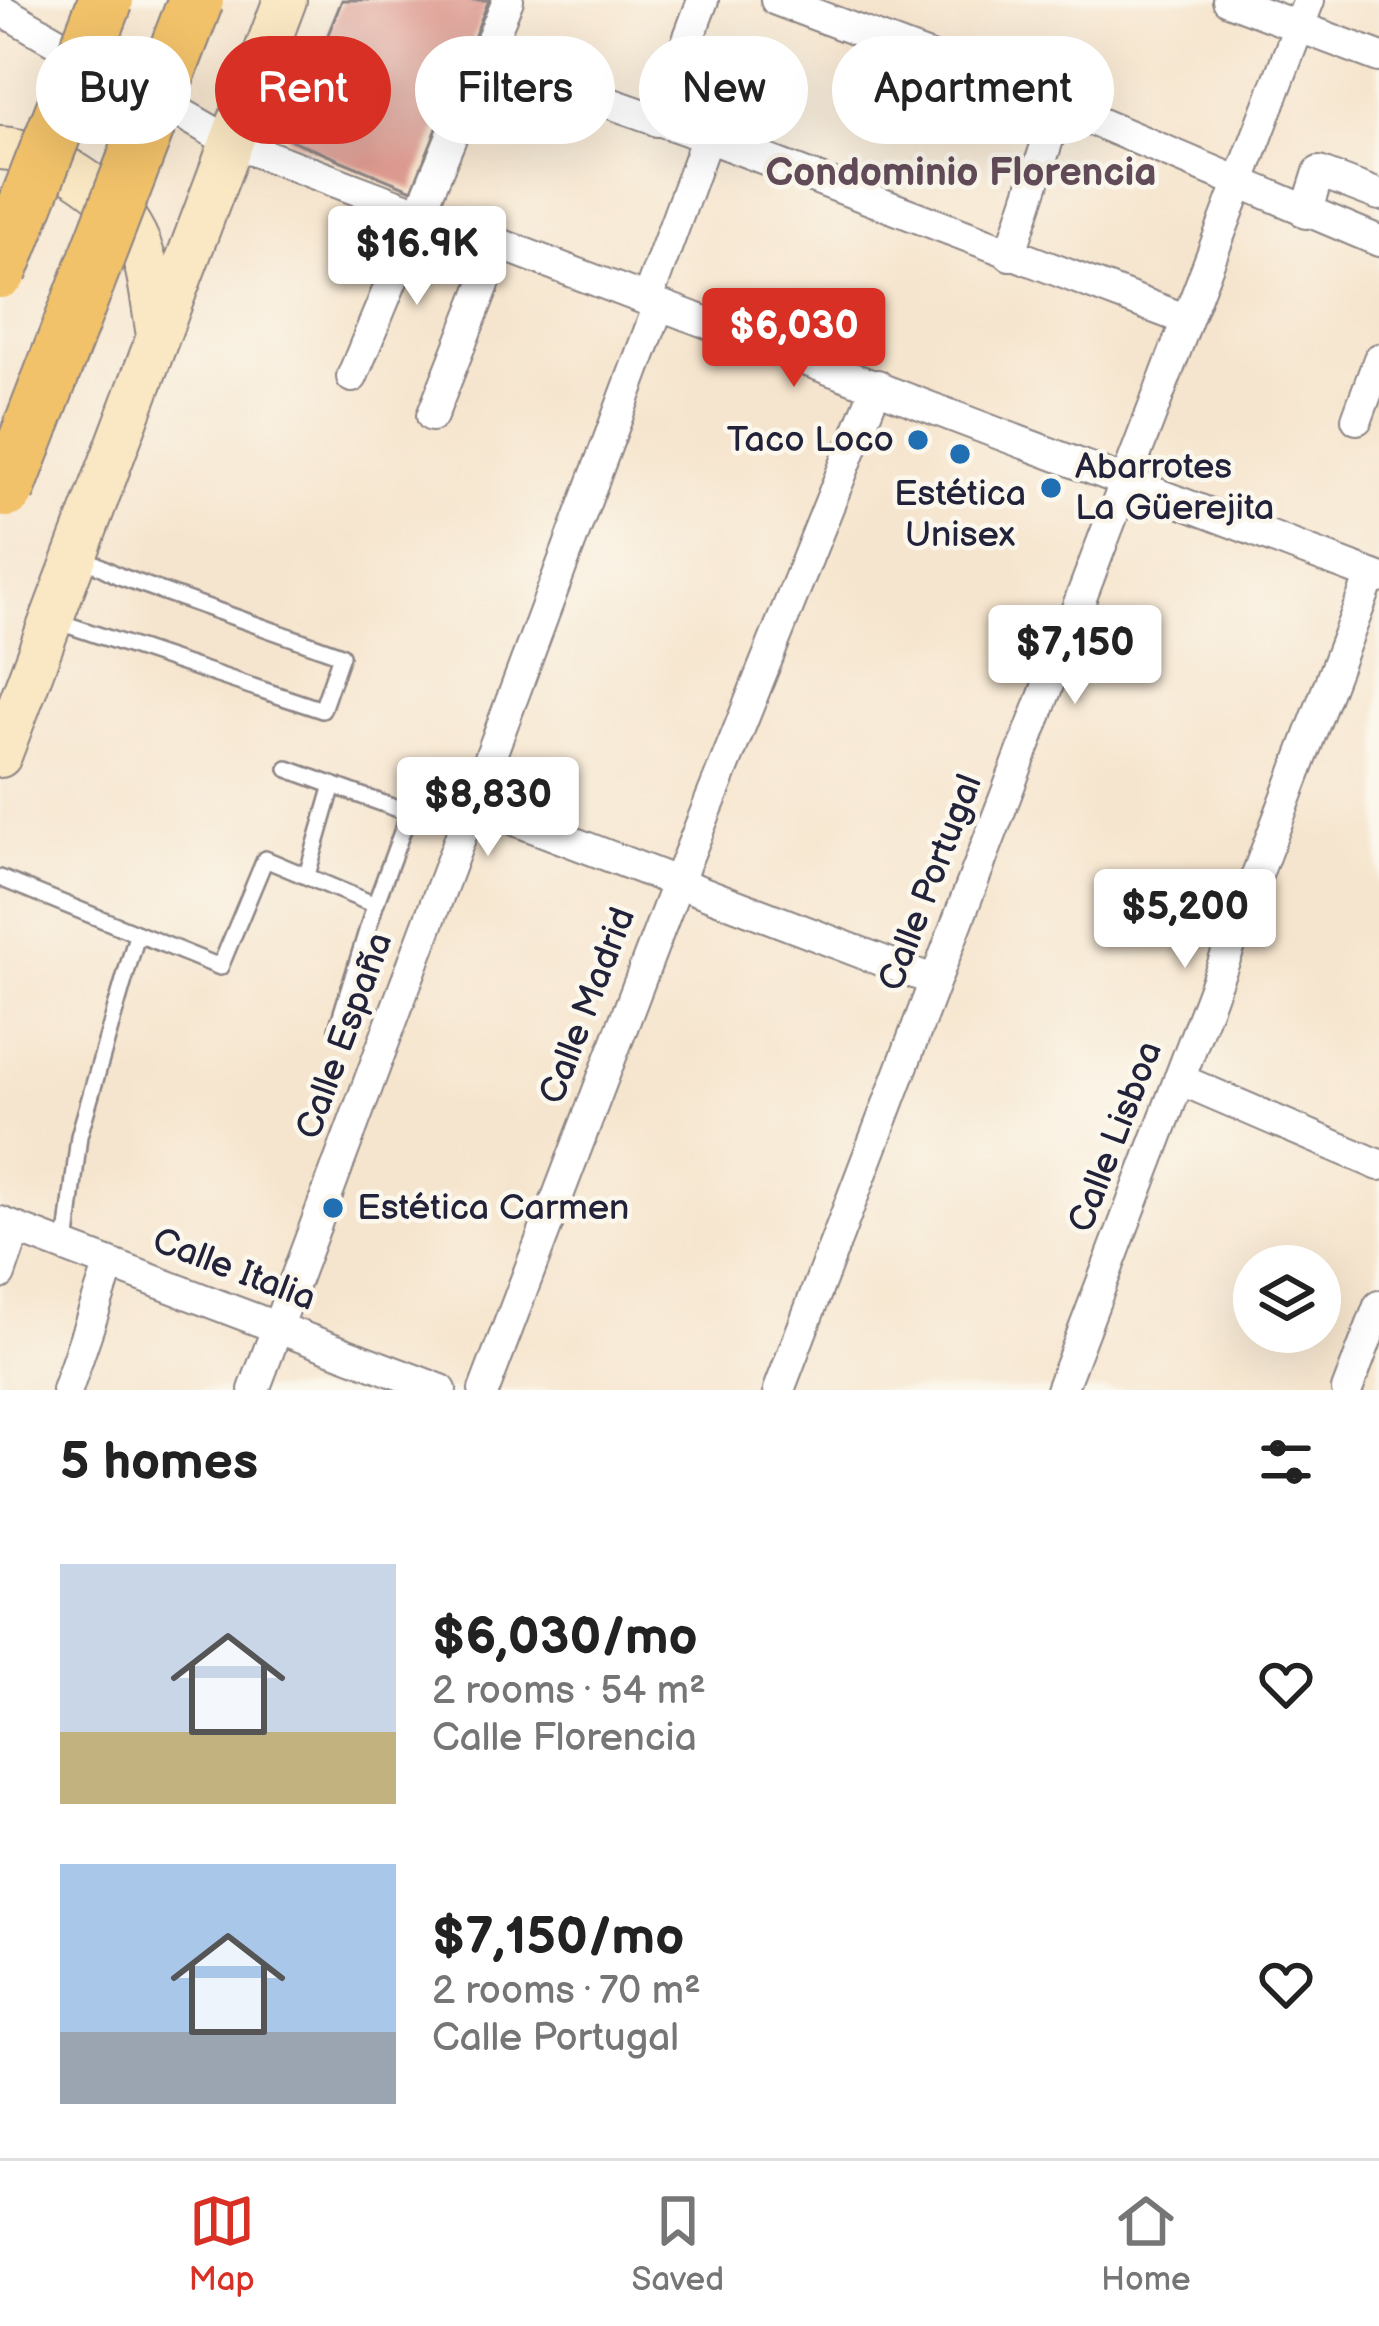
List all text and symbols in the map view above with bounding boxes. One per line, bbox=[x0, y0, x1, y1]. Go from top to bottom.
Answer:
chip: Buy bbox=[36, 36, 191, 144]
chip: Rent bbox=[215, 36, 391, 144]
chip: Filters bbox=[415, 36, 615, 144]
chip: New bbox=[639, 36, 808, 144]
chip: Apartment bbox=[832, 36, 1114, 144]
district label: Condominio Florencia bbox=[765, 150, 1157, 197]
pin: $16.9K bbox=[319, 206, 515, 308]
text: $16.9K bbox=[355, 221, 479, 268]
pin: $6,030 bbox=[696, 288, 892, 390]
text: $6,030 bbox=[729, 303, 859, 350]
place label: Taco Loco bbox=[727, 419, 894, 462]
marker: Taco Loco bbox=[905, 427, 931, 453]
marker: Estética Unisex bbox=[947, 441, 973, 467]
place label: Abarrotes La Güerejita bbox=[1075, 446, 1274, 530]
place label: Estética Unisex bbox=[894, 473, 1026, 557]
marker: Abarrotes La Güerejita bbox=[1038, 475, 1064, 501]
pin: $7,150 bbox=[977, 605, 1173, 707]
text: $7,150 bbox=[1015, 620, 1135, 667]
pin: $8,830 bbox=[390, 757, 586, 859]
street label: Calle Portugal bbox=[870, 769, 992, 997]
text: $8,830 bbox=[424, 772, 552, 819]
pin: $5,200 bbox=[1087, 869, 1283, 971]
text: $5,200 bbox=[1121, 884, 1249, 931]
street label: Calle Madrid bbox=[531, 902, 645, 1110]
street label: Calle España bbox=[288, 927, 402, 1145]
street label: Calle Lisboa bbox=[1060, 1036, 1172, 1238]
place label: Estética Carmen bbox=[357, 1187, 629, 1230]
marker: Estética Carmen bbox=[320, 1195, 346, 1221]
street label: Calle Italia bbox=[146, 1219, 322, 1321]
map controls bbox=[1233, 1245, 1341, 1353]
button: layers bbox=[1233, 1245, 1341, 1353]
icon: filters bbox=[1253, 1429, 1319, 1495]
text: 5 homes bbox=[60, 1432, 258, 1493]
text: $6,030/mo bbox=[432, 1607, 698, 1668]
icon: home bbox=[156, 1612, 300, 1756]
icon: heart bbox=[1253, 1651, 1319, 1717]
text: 2 rooms · 54 m² bbox=[432, 1668, 706, 1715]
text: Calle Florencia bbox=[432, 1715, 697, 1762]
text: $7,150/mo bbox=[432, 1907, 684, 1968]
icon: home bbox=[156, 1912, 300, 2056]
icon: heart bbox=[1253, 1951, 1319, 2017]
text: 2 rooms · 70 m² bbox=[432, 1968, 701, 2015]
text: Calle Portugal bbox=[432, 2015, 679, 2062]
tab: Map bbox=[188, 2188, 255, 2300]
tab: Saved bbox=[631, 2188, 724, 2300]
tab: Home bbox=[1101, 2188, 1191, 2300]

